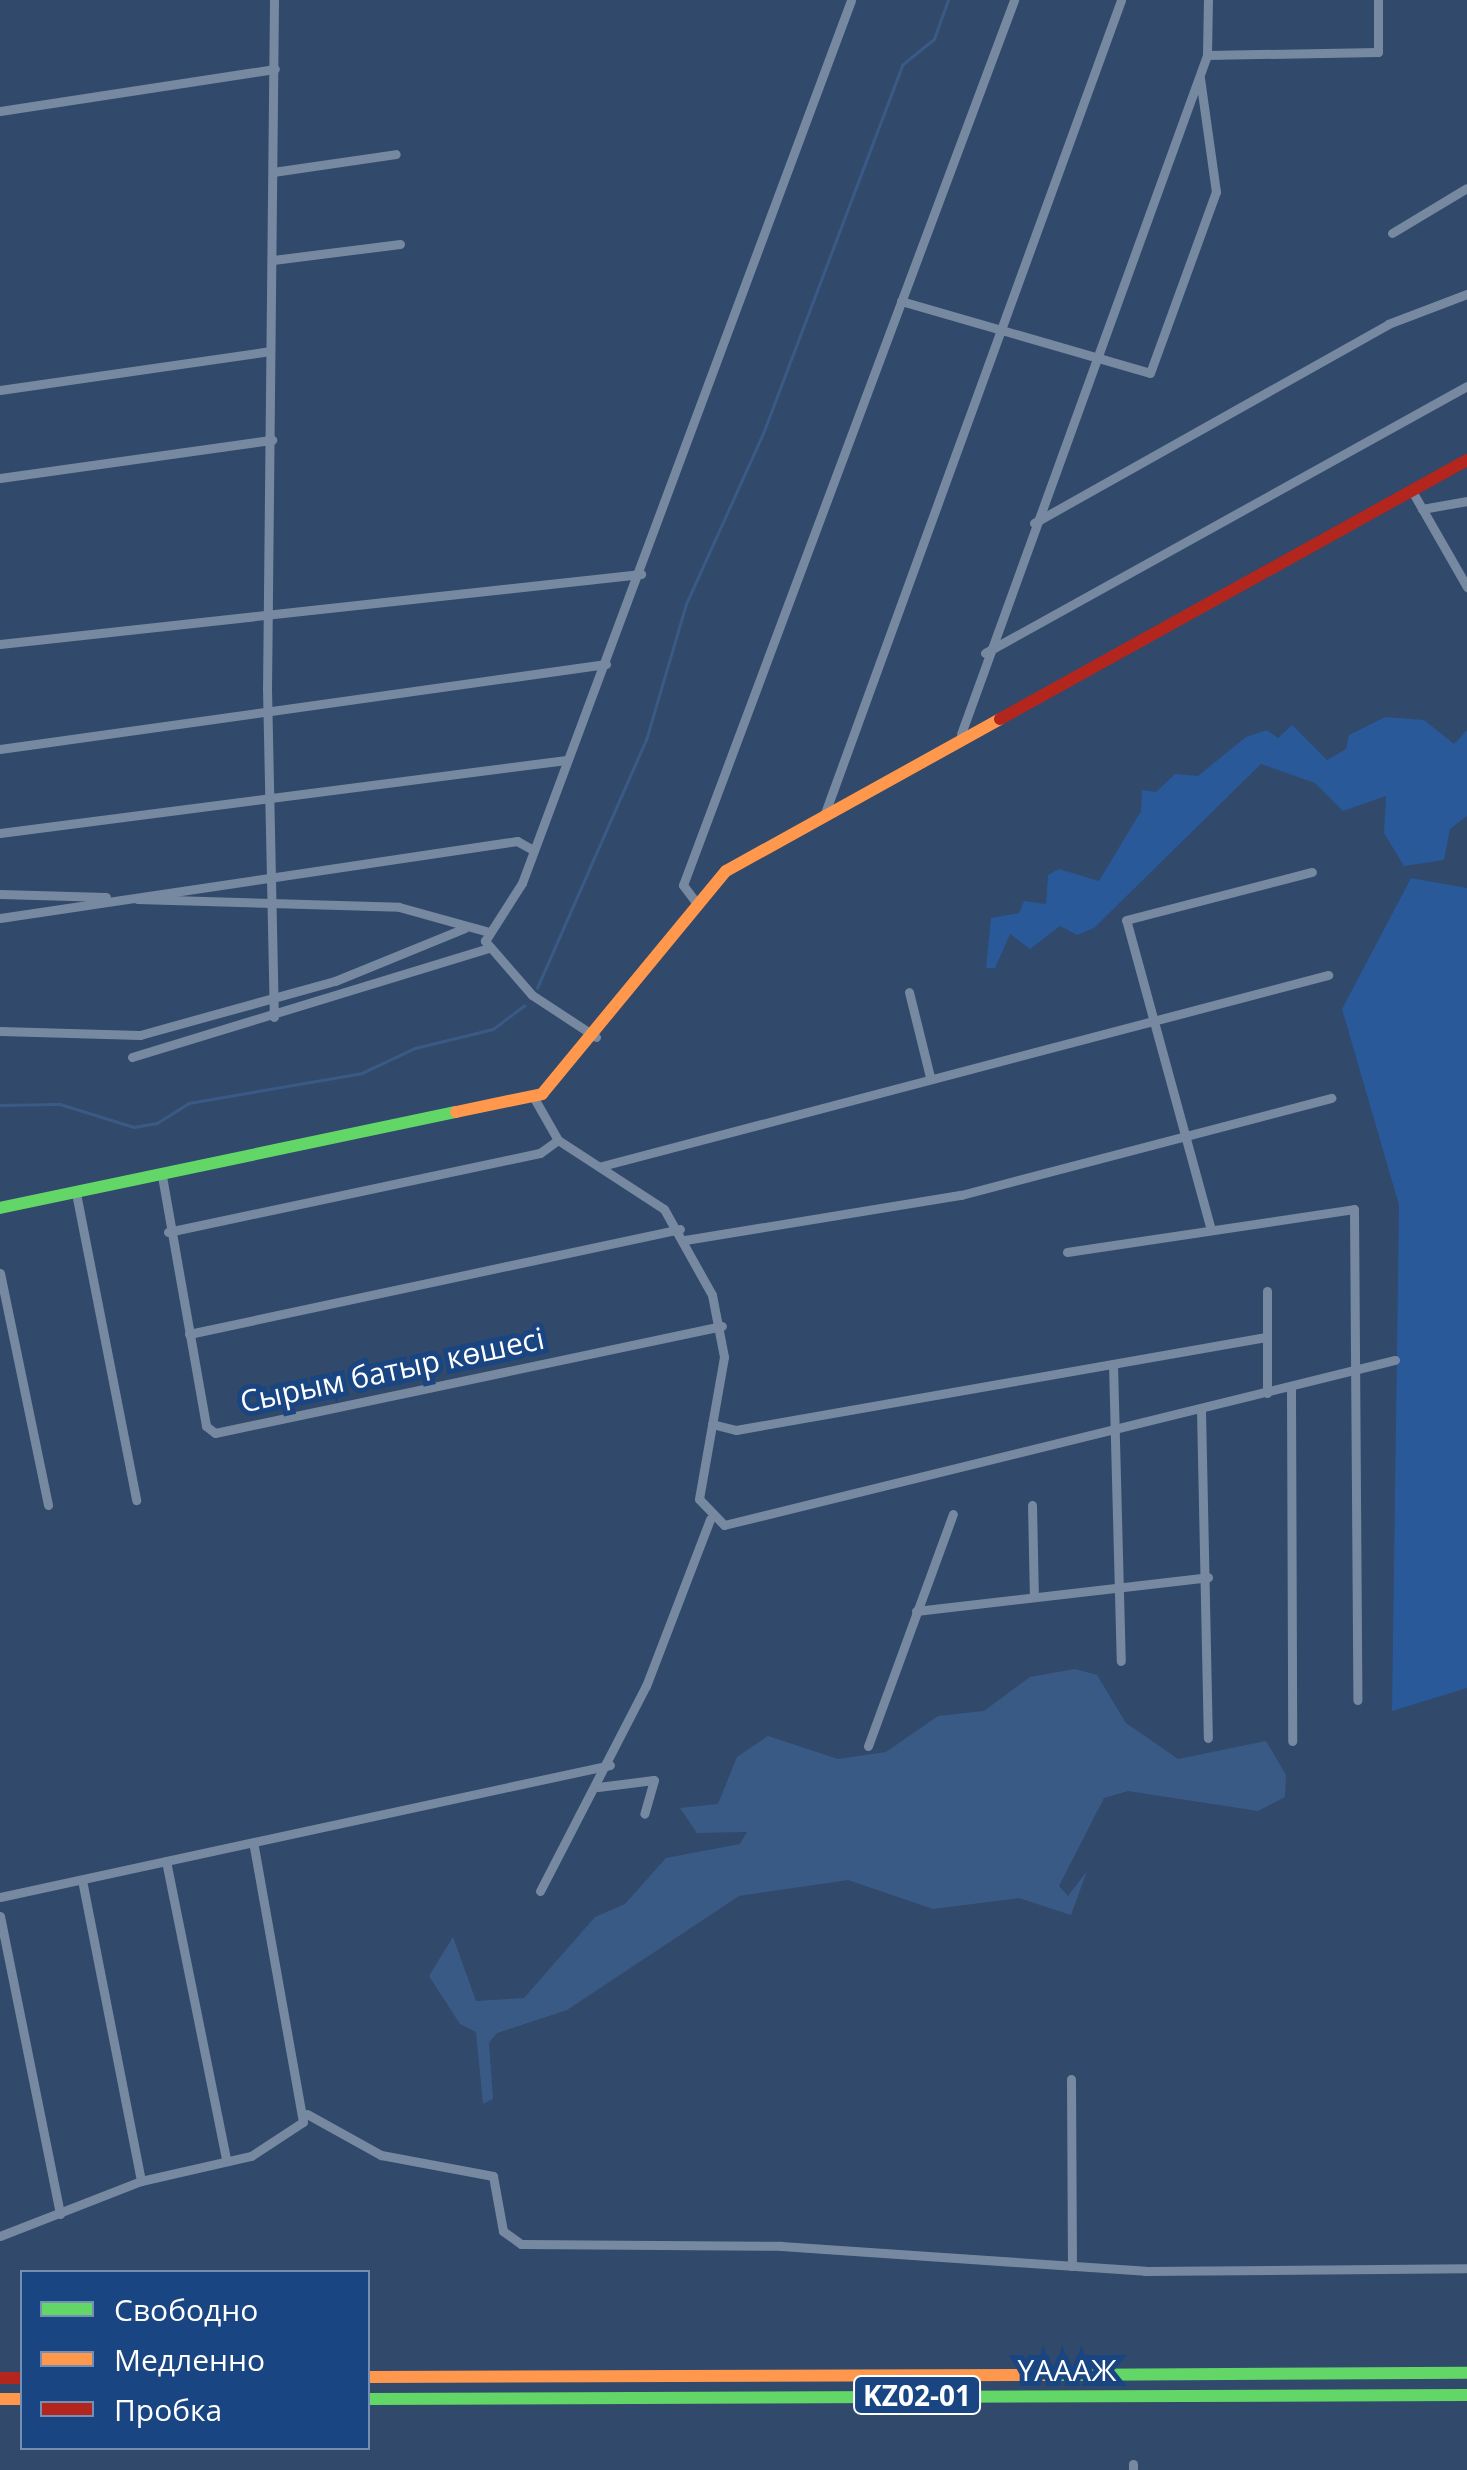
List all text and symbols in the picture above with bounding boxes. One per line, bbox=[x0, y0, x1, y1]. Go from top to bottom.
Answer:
street label: Сырым батыр көшесі bbox=[237, 1320, 547, 1420]
legend bbox=[20, 2270, 370, 2450]
text: Свободно bbox=[114, 2289, 258, 2330]
text: Медленно bbox=[114, 2339, 265, 2380]
street label: ҮАААЖ bbox=[1018, 2352, 1116, 2388]
road number: KZ02-01 bbox=[852, 2372, 982, 2418]
text: Пробка bbox=[114, 2389, 222, 2430]

